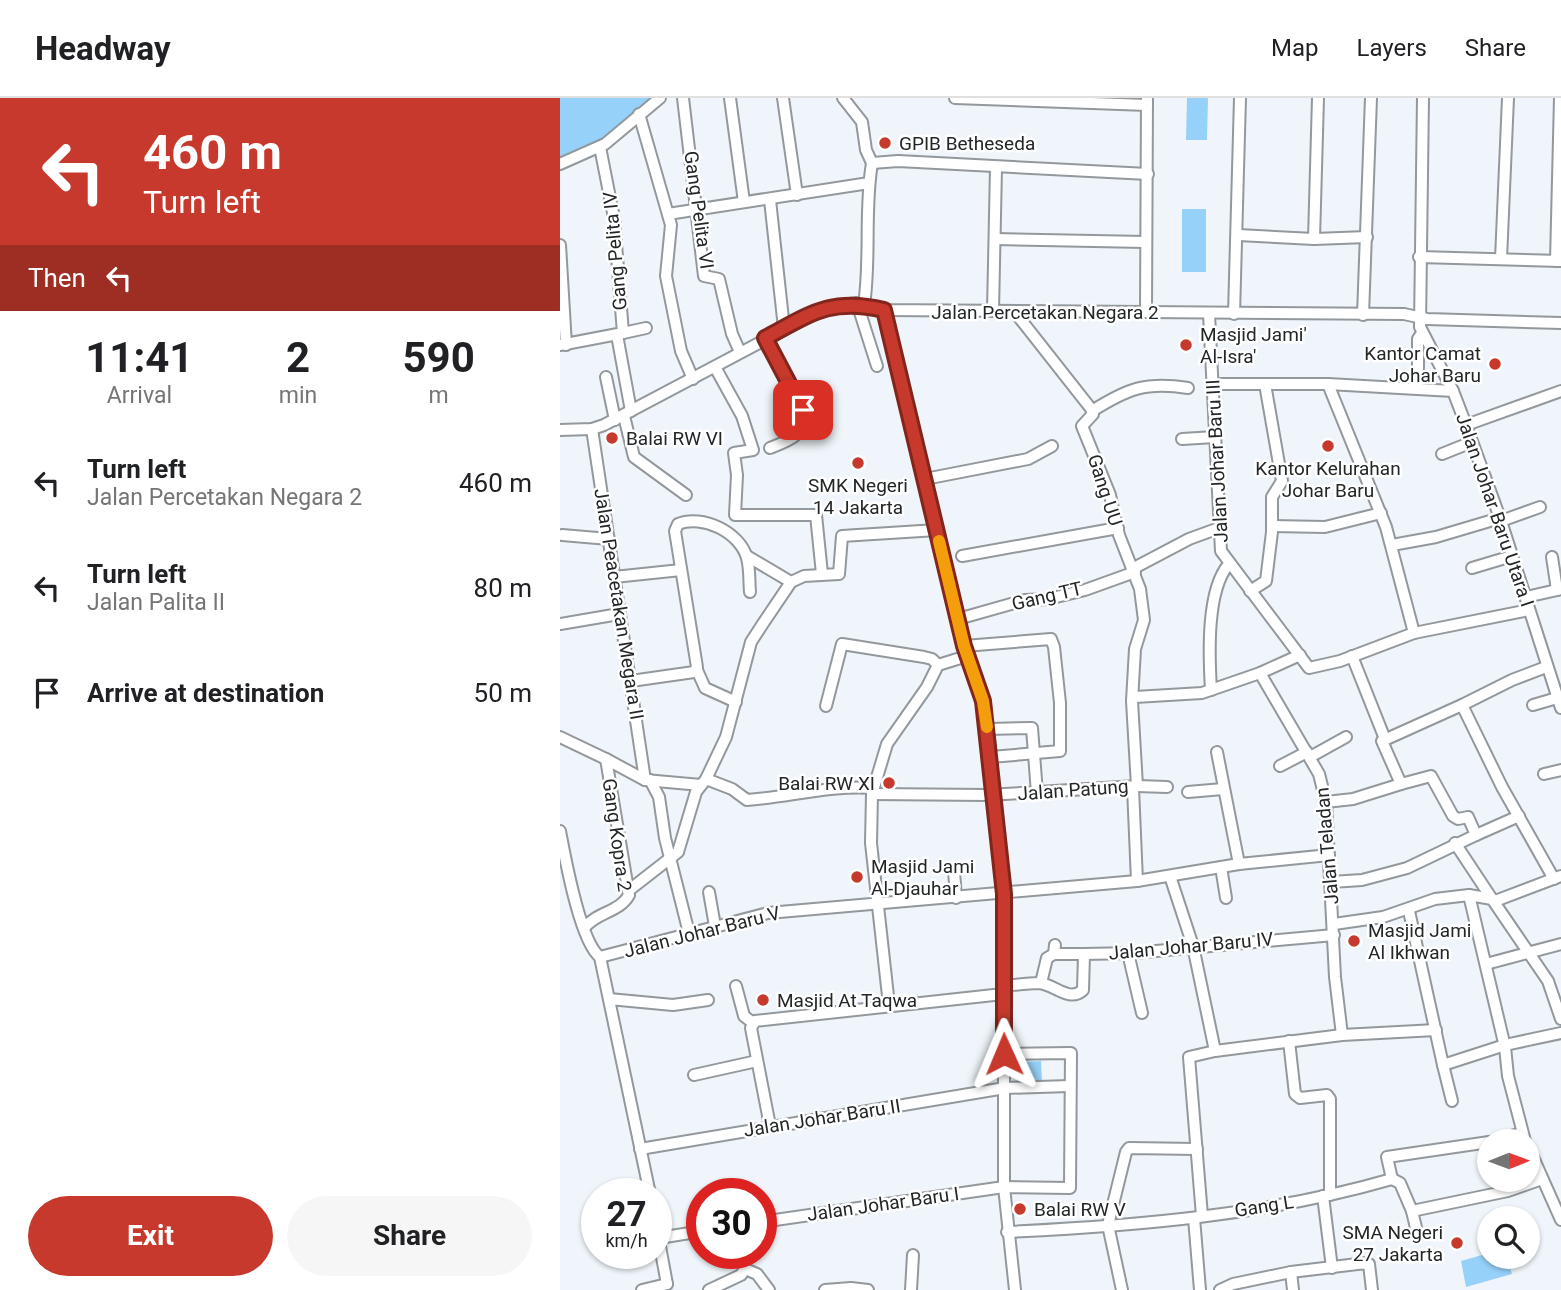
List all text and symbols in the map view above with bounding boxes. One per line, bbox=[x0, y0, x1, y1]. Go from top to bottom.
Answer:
text: Headway bbox=[35, 29, 171, 68]
text: Map bbox=[1271, 34, 1319, 62]
text: Layers bbox=[1357, 34, 1427, 62]
text: Share bbox=[1465, 34, 1526, 62]
text: 460 m bbox=[143, 124, 282, 181]
icon: left bbox=[28, 126, 119, 217]
place label: GPIB Betheseda bbox=[899, 132, 1035, 155]
marker: GPIB Betheseda bbox=[877, 135, 893, 151]
street label: Gang Pelita VI bbox=[679, 150, 719, 270]
text: Turn left bbox=[143, 183, 261, 221]
street label: Gang Pelita IV bbox=[598, 191, 632, 311]
icon: left bbox=[100, 259, 138, 297]
text: Then bbox=[28, 263, 86, 293]
street label: Jalan Percetakan Negara 2 bbox=[931, 301, 1159, 324]
place label: Masjid Jami' Al-Isra' bbox=[1200, 323, 1307, 368]
text: 11:41 bbox=[85, 333, 193, 382]
text: 2 bbox=[286, 333, 310, 382]
text: 590 bbox=[402, 333, 475, 382]
marker: Masjid Jami' Al-Isra' bbox=[1178, 337, 1194, 353]
place label: Kantor Camat Johar Baru bbox=[1364, 342, 1481, 387]
marker: Kantor Camat Johar Baru bbox=[1487, 356, 1503, 372]
street label: Jalan Johar Baru III bbox=[1201, 379, 1233, 543]
pin bbox=[773, 380, 833, 440]
text: Arrival bbox=[107, 382, 172, 409]
text: min bbox=[279, 382, 317, 409]
text: m bbox=[429, 382, 449, 409]
icon: arrive bbox=[784, 391, 822, 429]
street label: Jalan Johar Baru Utara I bbox=[1451, 410, 1539, 610]
place label: Balai RW VI bbox=[626, 427, 723, 450]
marker: Balai RW VI bbox=[604, 430, 620, 446]
marker: Kantor Kelurahan Johar Baru bbox=[1320, 438, 1336, 454]
street label: Gang UU bbox=[1083, 451, 1127, 529]
text: Turn left bbox=[87, 454, 186, 484]
marker: SMK Negeri 14 Jakarta bbox=[850, 455, 866, 471]
place label: Kantor Kelurahan Johar Baru bbox=[1255, 457, 1401, 502]
icon: left bbox=[28, 464, 66, 502]
text: 460 m bbox=[459, 468, 532, 498]
place label: SMK Negeri 14 Jakarta bbox=[808, 474, 908, 519]
text: Jalan Percetakan Negara 2 bbox=[87, 484, 362, 511]
street label: Jalan Peacetakan Megara II bbox=[589, 487, 649, 721]
text: Turn left bbox=[87, 559, 186, 589]
icon: left bbox=[28, 569, 66, 607]
text: 80 m bbox=[474, 573, 532, 603]
street label: Gang TT bbox=[1010, 577, 1084, 615]
text: Jalan Palita II bbox=[87, 589, 225, 616]
icon: arrive bbox=[28, 674, 66, 712]
text: Arrive at destination bbox=[87, 678, 324, 708]
text: 50 m bbox=[474, 678, 532, 708]
place label: Balai RW XI bbox=[778, 772, 875, 795]
marker: Balai RW XI bbox=[881, 775, 897, 791]
street label: Jalan Patung bbox=[1017, 775, 1129, 805]
street label: Gang Kopra 2 bbox=[598, 777, 636, 893]
street label: Jalan Teladan bbox=[1310, 786, 1344, 906]
place label: Masjid Jami Al-Djauhar bbox=[871, 855, 974, 900]
marker: Masjid Jami Al-Djauhar bbox=[849, 869, 865, 885]
street label: Jalan Johar Baru V bbox=[622, 901, 782, 963]
place label: Masjid Jami Al Ikhwan bbox=[1368, 919, 1471, 964]
street label: Jalan Johar Baru IV bbox=[1108, 927, 1274, 965]
marker: Masjid Jami Al Ikhwan bbox=[1346, 933, 1362, 949]
place label: Masjid At Taqwa bbox=[777, 989, 917, 1012]
marker: Masjid At Taqwa bbox=[755, 992, 771, 1008]
position arrow bbox=[967, 1017, 1041, 1091]
street label: Jalan Johar Baru II bbox=[742, 1094, 902, 1142]
north arrow bbox=[1477, 1129, 1540, 1192]
map controls bbox=[1477, 1129, 1540, 1269]
speed limit sign: 30 bbox=[686, 1178, 777, 1269]
street label: Jalan Johar Baru I bbox=[806, 1182, 960, 1226]
street label: Gang L bbox=[1233, 1190, 1295, 1222]
text: 27 bbox=[606, 1194, 647, 1235]
button: Exit bbox=[28, 1196, 273, 1276]
button: Share bbox=[287, 1196, 532, 1276]
place label: Balai RW V bbox=[1034, 1198, 1126, 1221]
marker: Balai RW V bbox=[1012, 1201, 1028, 1217]
button: search bbox=[1477, 1206, 1540, 1269]
place label: SMA Negeri 27 Jakarta bbox=[1342, 1221, 1443, 1266]
text: km/h bbox=[605, 1230, 648, 1251]
marker: SMA Negeri 27 Jakarta bbox=[1449, 1235, 1465, 1251]

